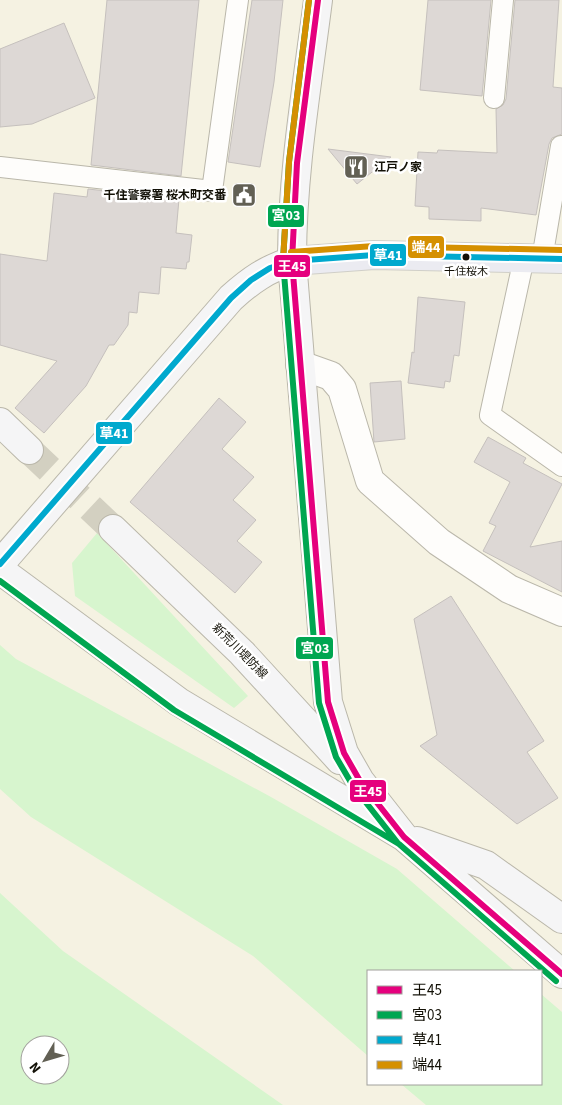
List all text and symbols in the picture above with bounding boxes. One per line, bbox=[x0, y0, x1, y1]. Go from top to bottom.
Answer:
restaurant icon: 江戸ノ家 bbox=[343, 154, 369, 180]
place label: 江戸ノ家 bbox=[374, 159, 422, 176]
public building icon: 千住警察署 桜木町交番 bbox=[231, 182, 257, 208]
place label: 千住警察署 桜木町交番 bbox=[104, 187, 227, 204]
line badge: 宮03 bbox=[267, 204, 305, 228]
text: 宮03 bbox=[272, 206, 300, 226]
line badge: 端44 bbox=[407, 235, 445, 259]
text: 端44 bbox=[412, 238, 441, 258]
line badge: 草41 bbox=[369, 243, 407, 267]
text: 草41 bbox=[374, 246, 402, 266]
marker: 千住桜木 bbox=[461, 252, 471, 262]
line badge: 王45 bbox=[273, 254, 311, 278]
text: 王45 bbox=[278, 257, 306, 277]
place label: 千住桜木 bbox=[444, 264, 488, 279]
line badge: 草41 bbox=[95, 421, 133, 445]
text: 草41 bbox=[100, 424, 128, 444]
street label: 新荒川堤防線 bbox=[208, 620, 271, 683]
line badge: 宮03 bbox=[295, 636, 334, 660]
text: 宮03 bbox=[301, 639, 329, 659]
line badge: 王45 bbox=[349, 779, 387, 803]
text: 王45 bbox=[354, 782, 382, 802]
legend bbox=[367, 970, 542, 1085]
text: 王45 bbox=[412, 980, 442, 1001]
text: 宮03 bbox=[412, 1005, 442, 1026]
text: 草41 bbox=[412, 1030, 442, 1051]
north arrow bbox=[20, 1035, 70, 1085]
text: 端44 bbox=[412, 1055, 442, 1076]
text: N bbox=[25, 1058, 46, 1077]

